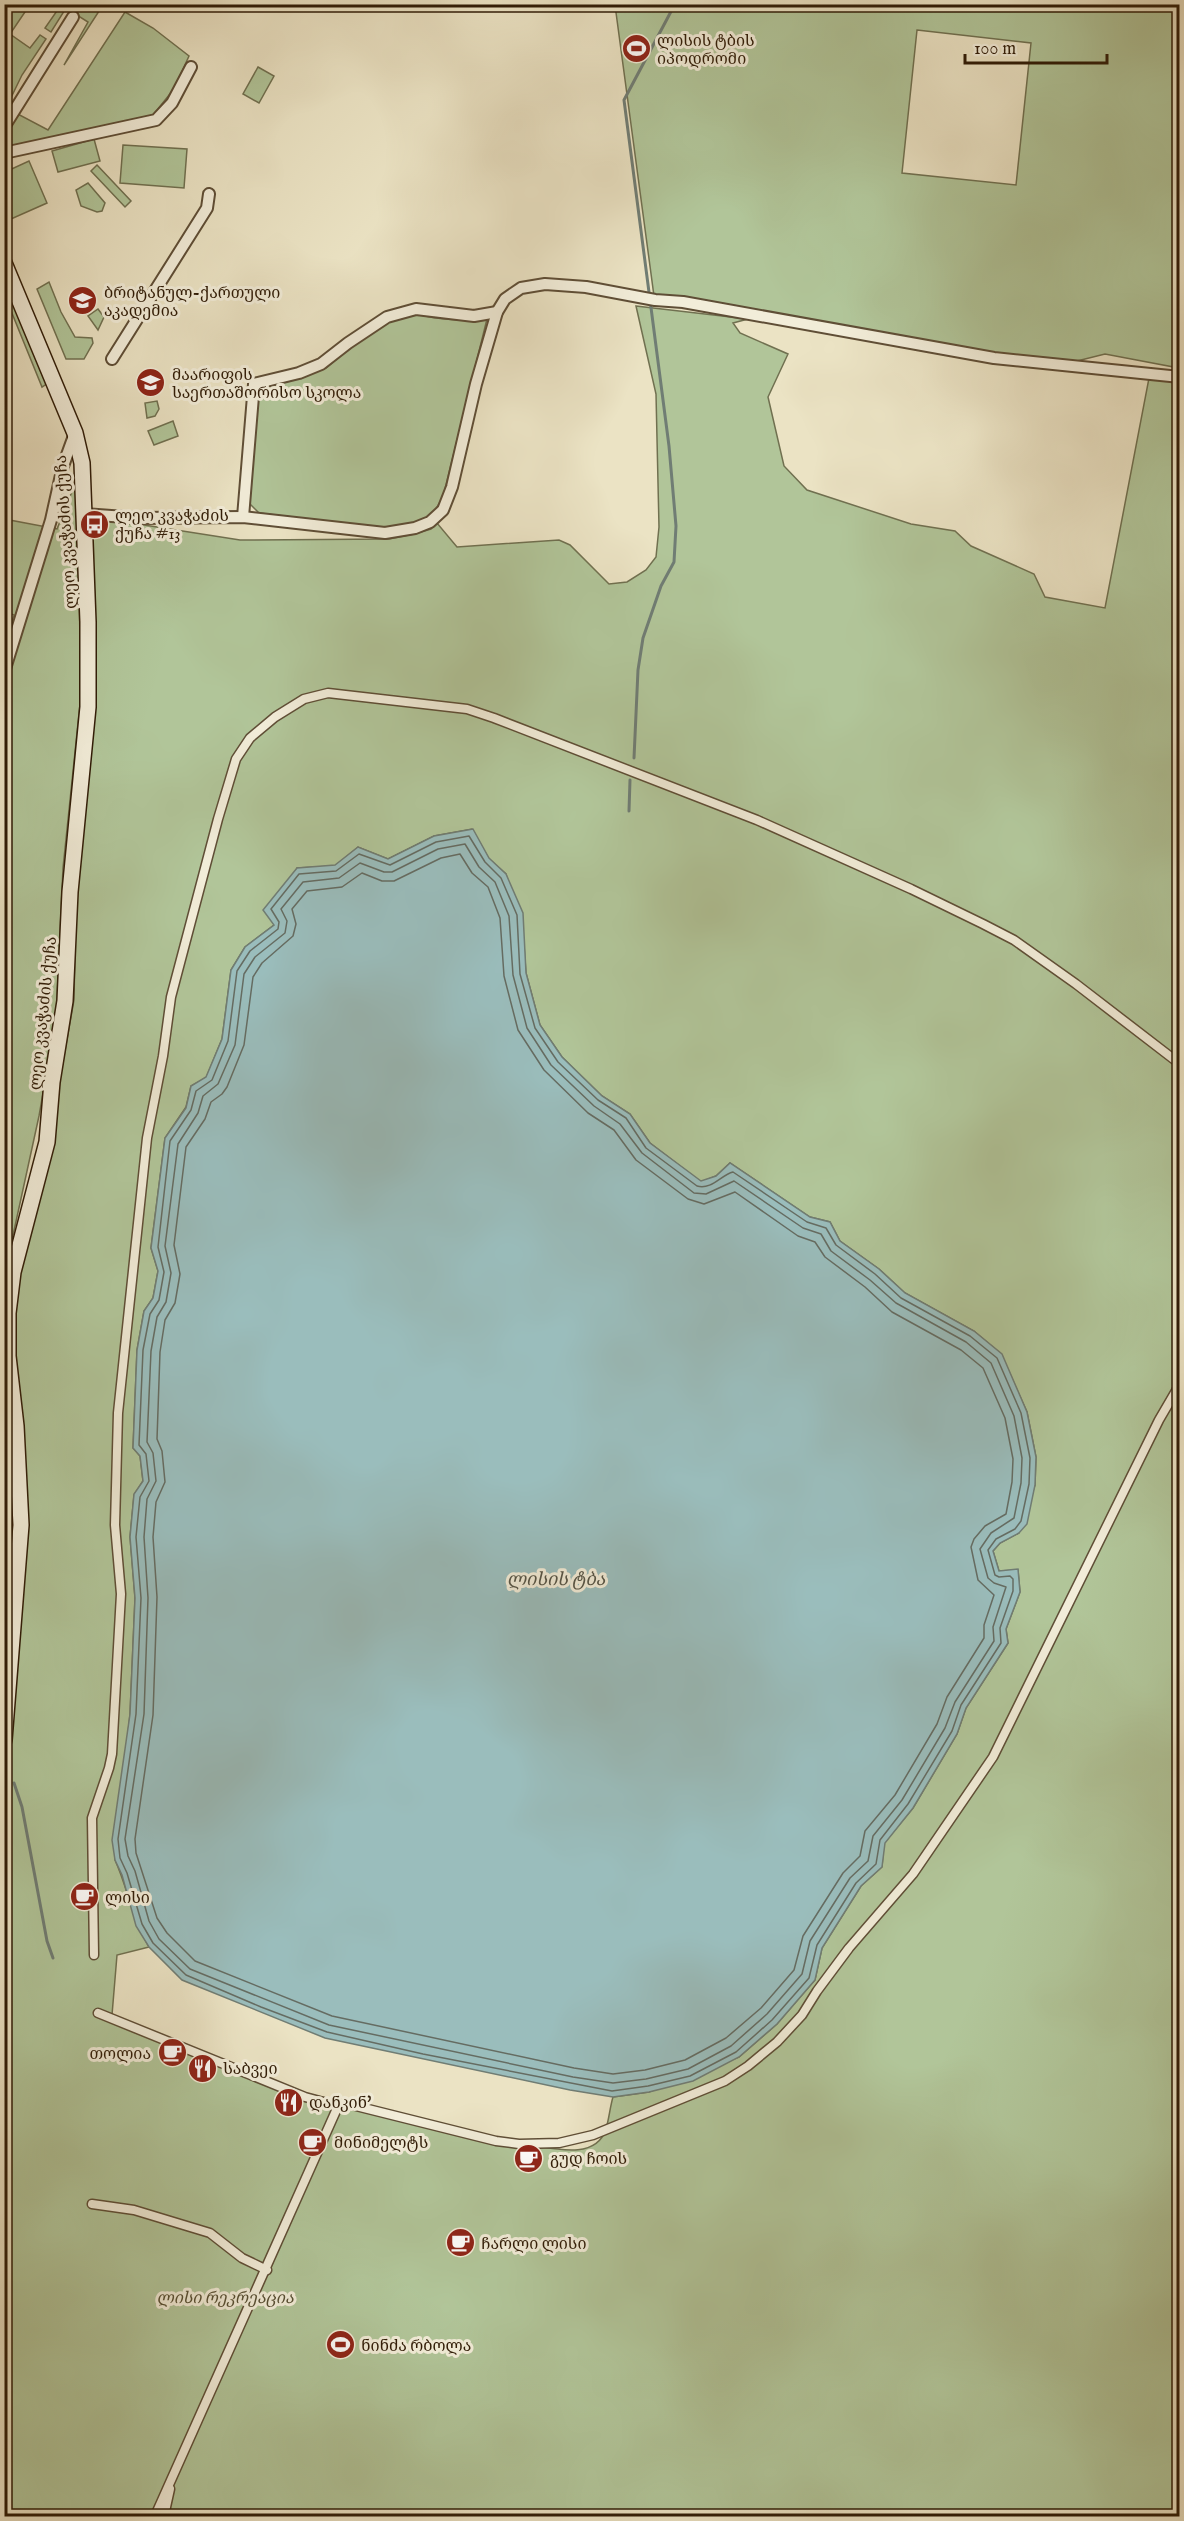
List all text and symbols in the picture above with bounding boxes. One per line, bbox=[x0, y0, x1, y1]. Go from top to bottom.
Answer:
scale bar bbox=[965, 27, 1108, 65]
place label: ლისის ტბის იპოდრომი bbox=[657, 32, 755, 70]
sports icon: ლისის ტბის იპოდრომი bbox=[620, 33, 652, 65]
text: 100 m bbox=[974, 38, 1016, 61]
place label: ბრიტანულ-ქართული აკადემია bbox=[104, 284, 280, 322]
school or university icon: ბრიტანულ-ქართული აკადემია bbox=[67, 285, 99, 317]
place label: მაარიფის საერთაშორისო სკოლა bbox=[172, 366, 361, 404]
school or university icon: მაარიფის საერთაშორისო სკოლა bbox=[135, 367, 167, 399]
street label: ლეო კვაჭაძის ქუჩა bbox=[52, 454, 82, 610]
place label: ლეო კვაჭაძის ქუჩა #13 bbox=[115, 507, 229, 545]
bus stop icon: ლეო კვაჭაძის ქუჩა #13 bbox=[78, 508, 110, 540]
street label: ლეო კვაჭაძის ქუჩა bbox=[26, 935, 62, 1091]
water label: ლისის ტბა bbox=[507, 1569, 606, 1592]
cafe icon: ლისი bbox=[68, 1881, 100, 1913]
place label: ლისი bbox=[105, 1889, 150, 1909]
cafe icon: თოლია bbox=[156, 2037, 188, 2069]
place label: თოლია bbox=[89, 2045, 151, 2065]
restaurant icon: საბვეი bbox=[186, 2052, 218, 2084]
place label: საბვეი bbox=[223, 2060, 277, 2080]
restaurant icon: დანკინ' bbox=[272, 2086, 304, 2118]
place label: დანკინ' bbox=[309, 2094, 371, 2114]
cafe icon: მინიმელტს bbox=[297, 2126, 329, 2158]
place label: მინიმელტს bbox=[334, 2134, 428, 2154]
cafe icon: გუდ ჩოის bbox=[513, 2142, 545, 2174]
place label: გუდ ჩოის bbox=[550, 2150, 627, 2170]
cafe icon: ჩარლი ლისი bbox=[444, 2227, 476, 2259]
place label: ჩარლი ლისი bbox=[481, 2235, 587, 2255]
park label: ლისი რეკრეაცია bbox=[157, 2289, 294, 2309]
sports icon: ნინძა რბოლა bbox=[324, 2329, 356, 2361]
place label: ნინძა რბოლა bbox=[361, 2337, 471, 2357]

